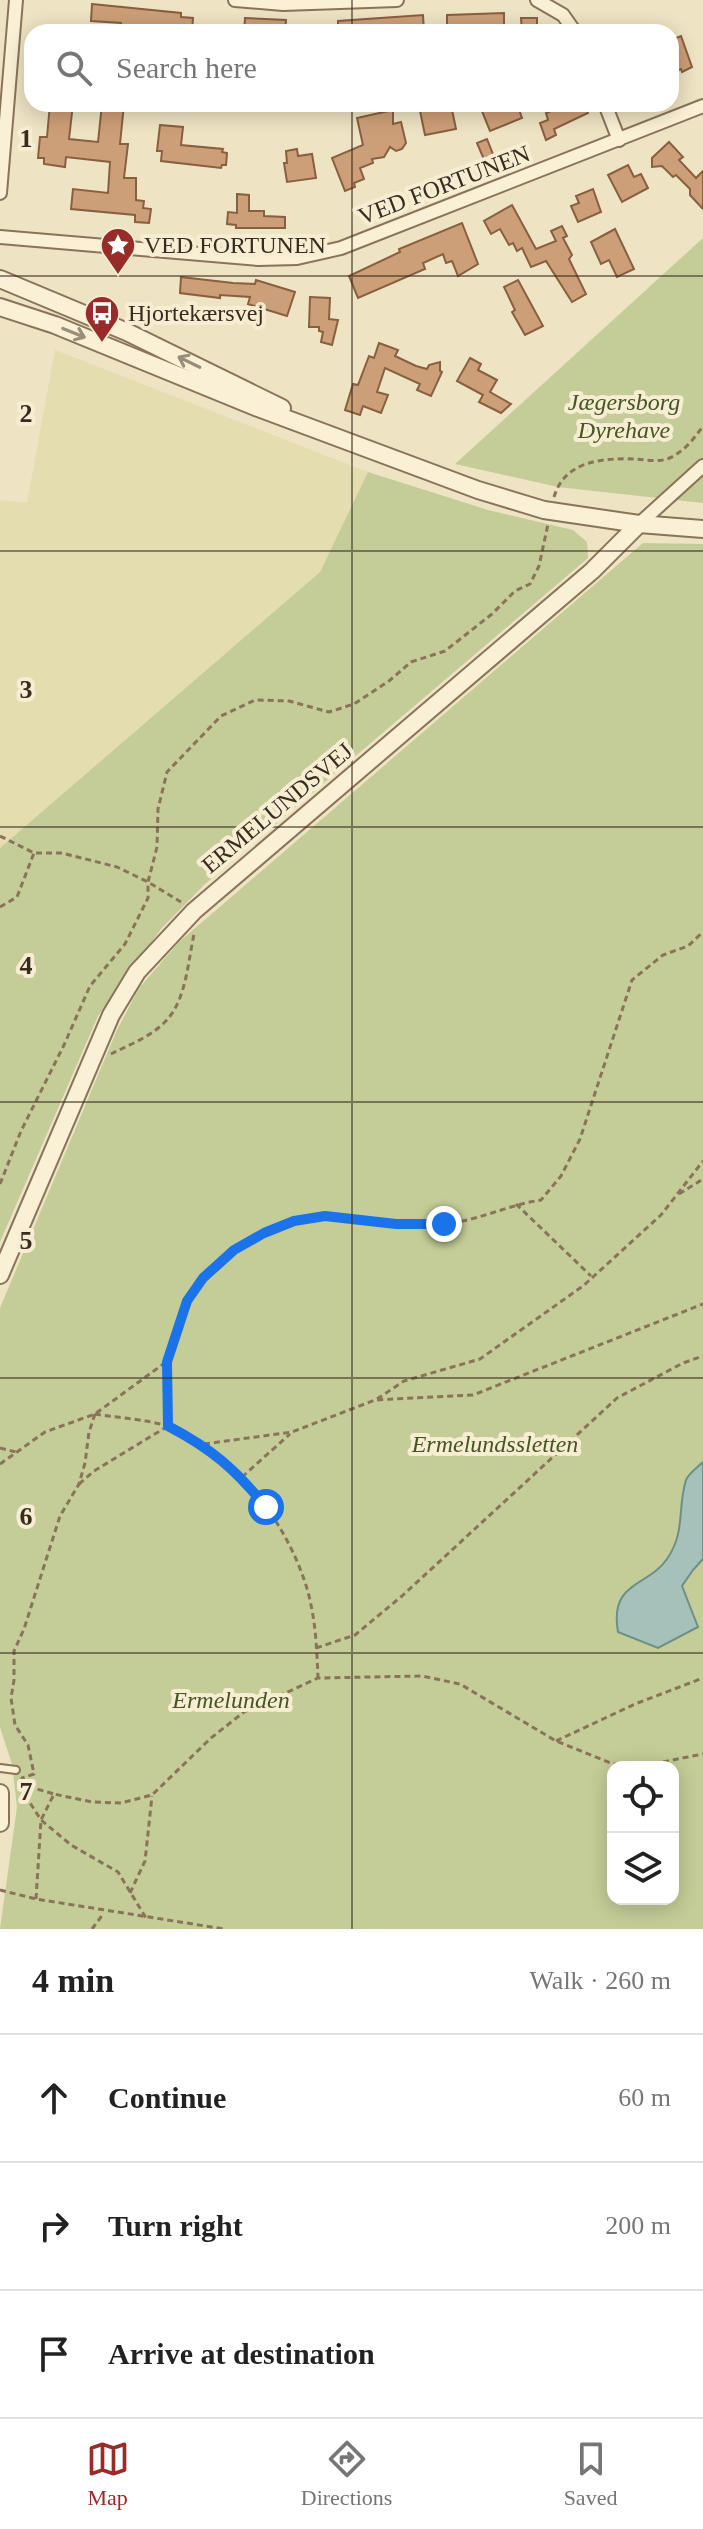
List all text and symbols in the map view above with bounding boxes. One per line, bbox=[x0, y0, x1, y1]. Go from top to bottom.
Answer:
search box bbox=[24, 24, 679, 112]
icon: search bbox=[52, 46, 96, 90]
text: Search here bbox=[116, 51, 257, 84]
text: 1 bbox=[20, 124, 33, 153]
street label: VED FORTUNEN bbox=[354, 140, 534, 230]
place icon: VED FORTUNEN bbox=[99, 226, 137, 276]
place label: VED FORTUNEN bbox=[144, 232, 326, 258]
bus stop icon: Hjortekærsvej bbox=[83, 294, 121, 344]
place label: Hjortekærsvej bbox=[128, 300, 264, 326]
one-way arrow bbox=[61, 327, 86, 341]
one-way arrow bbox=[177, 354, 201, 369]
park label: Jægersborg Dyrehave bbox=[568, 389, 680, 443]
text: 2 bbox=[20, 399, 33, 428]
text: 3 bbox=[20, 675, 33, 704]
street label: ERMELUNDSVEJ bbox=[197, 738, 357, 878]
text: 4 bbox=[20, 951, 33, 980]
route end bbox=[426, 1206, 462, 1242]
text: 5 bbox=[20, 1226, 33, 1255]
park label: Ermelundssletten bbox=[411, 1431, 578, 1457]
route start bbox=[248, 1489, 284, 1525]
text: 6 bbox=[20, 1502, 33, 1531]
park label: Ermelunden bbox=[171, 1687, 290, 1713]
map controls bbox=[607, 1761, 679, 1905]
button: locate bbox=[607, 1761, 679, 1833]
text: 7 bbox=[20, 1777, 33, 1806]
button: layers bbox=[607, 1833, 679, 1905]
text: 4 min bbox=[32, 1962, 114, 1999]
text: Walk · 260 m bbox=[529, 1966, 671, 1995]
icon: ahead bbox=[32, 2076, 76, 2120]
text: Continue bbox=[108, 2081, 226, 2114]
text: 60 m bbox=[618, 2083, 671, 2112]
icon: right bbox=[32, 2204, 76, 2248]
text: Turn right bbox=[108, 2209, 243, 2242]
text: 200 m bbox=[605, 2211, 671, 2240]
icon: arrive bbox=[32, 2332, 76, 2376]
text: Arrive at destination bbox=[108, 2337, 375, 2370]
tab: Map bbox=[86, 2437, 130, 2511]
tab: Directions bbox=[301, 2437, 392, 2511]
tab: Saved bbox=[564, 2437, 617, 2511]

